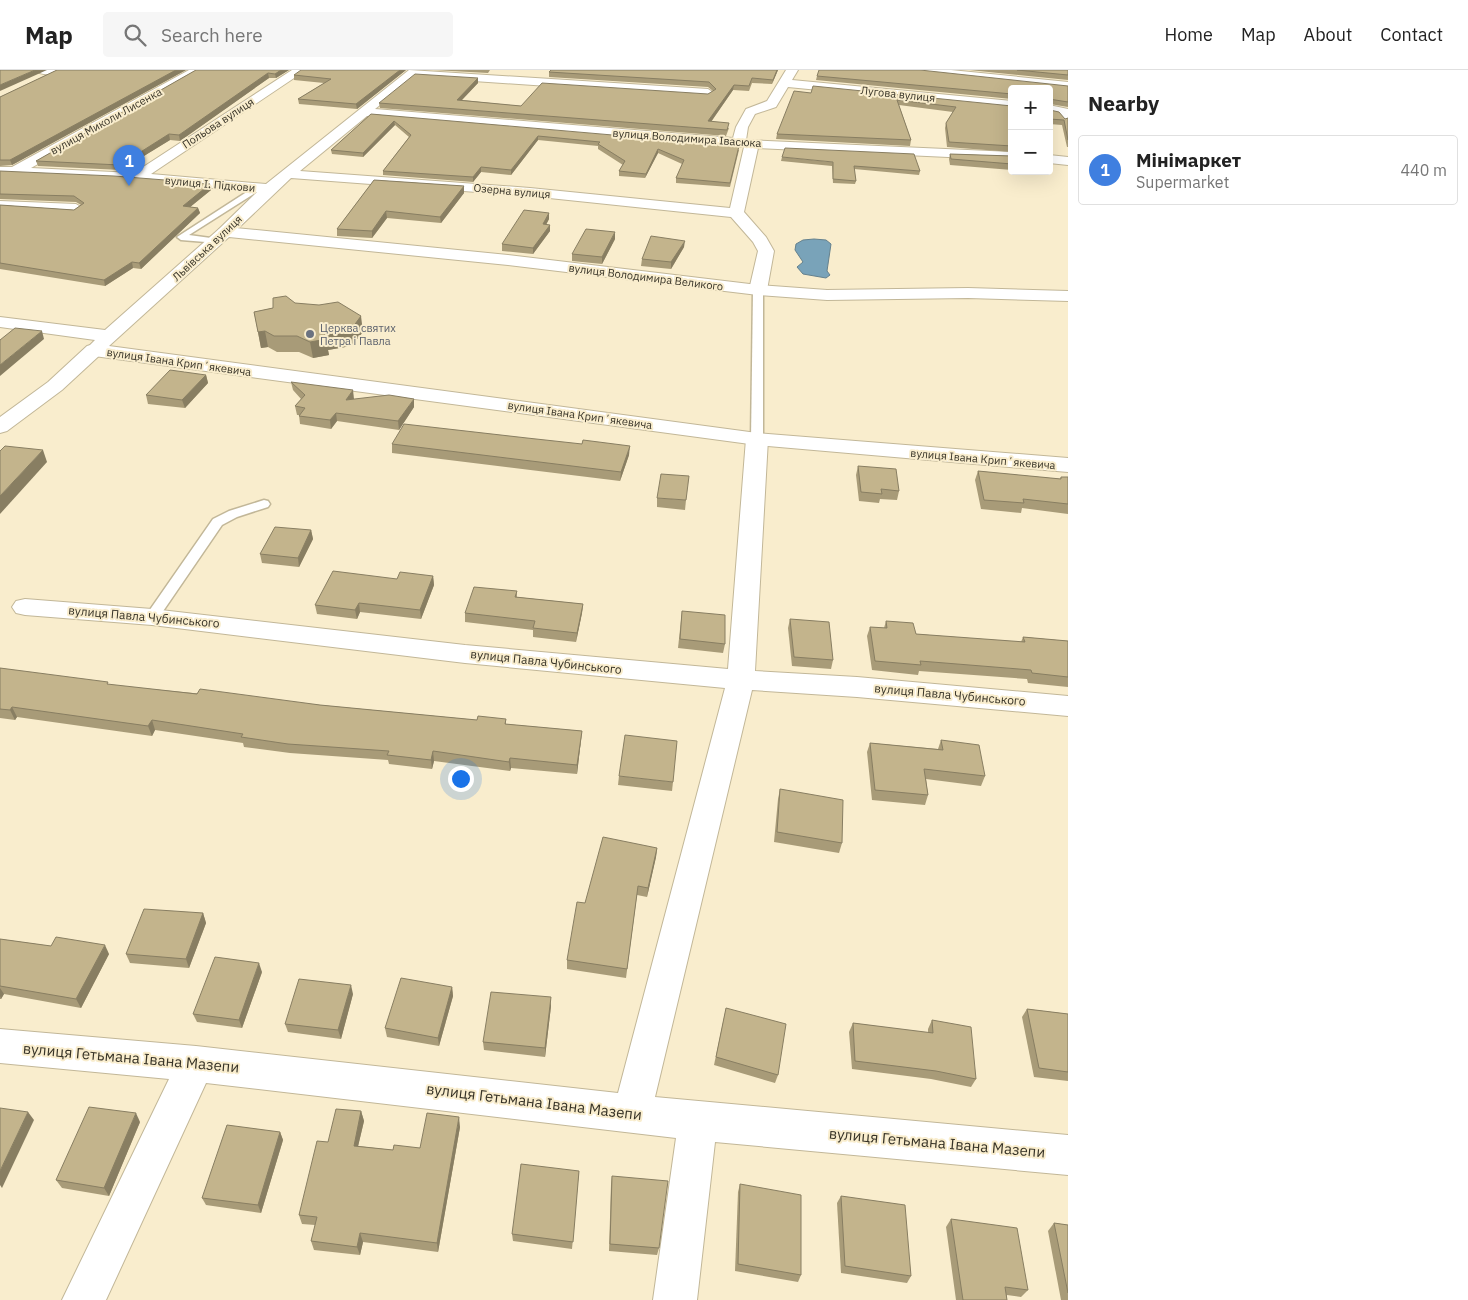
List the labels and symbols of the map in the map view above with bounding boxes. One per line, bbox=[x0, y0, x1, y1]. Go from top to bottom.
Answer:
street label: Лугова вулиця bbox=[860, 83, 936, 105]
street label: вулиця Миколи Лисенка bbox=[48, 84, 164, 158]
street label: Польова вулиця bbox=[179, 95, 257, 151]
street label: вулиця Володимира Івасюка bbox=[612, 126, 762, 150]
pin: 1 bbox=[113, 145, 145, 186]
street label: вулиця І. Підкови bbox=[164, 173, 256, 195]
street label: Озерна вулиця bbox=[473, 181, 551, 201]
street label: Львівська вулиця bbox=[169, 212, 245, 284]
street label: вулиця Володимира Великого bbox=[568, 261, 724, 293]
place label: Церква святих Петра і Павла bbox=[320, 321, 396, 348]
marker: Церква святих Петра і Павла bbox=[304, 328, 316, 340]
street label: вулиця Івана Крипʼякевича bbox=[106, 345, 252, 379]
street label: вулиця Івана Крипʼякевича bbox=[507, 398, 653, 432]
street label: вулиця Івана Крипʼякевича bbox=[910, 446, 1056, 472]
street label: вулиця Павла Чубинського bbox=[68, 602, 221, 631]
street label: вулиця Павла Чубинського bbox=[470, 646, 623, 677]
street label: вулиця Павла Чубинського bbox=[874, 680, 1027, 709]
your location bbox=[448, 766, 474, 792]
street label: вулиця Гетьмана Івана Мазепи bbox=[22, 1039, 240, 1076]
street label: вулиця Гетьмана Івана Мазепи bbox=[425, 1079, 643, 1124]
street label: вулиця Гетьмана Івана Мазепи bbox=[828, 1124, 1046, 1161]

